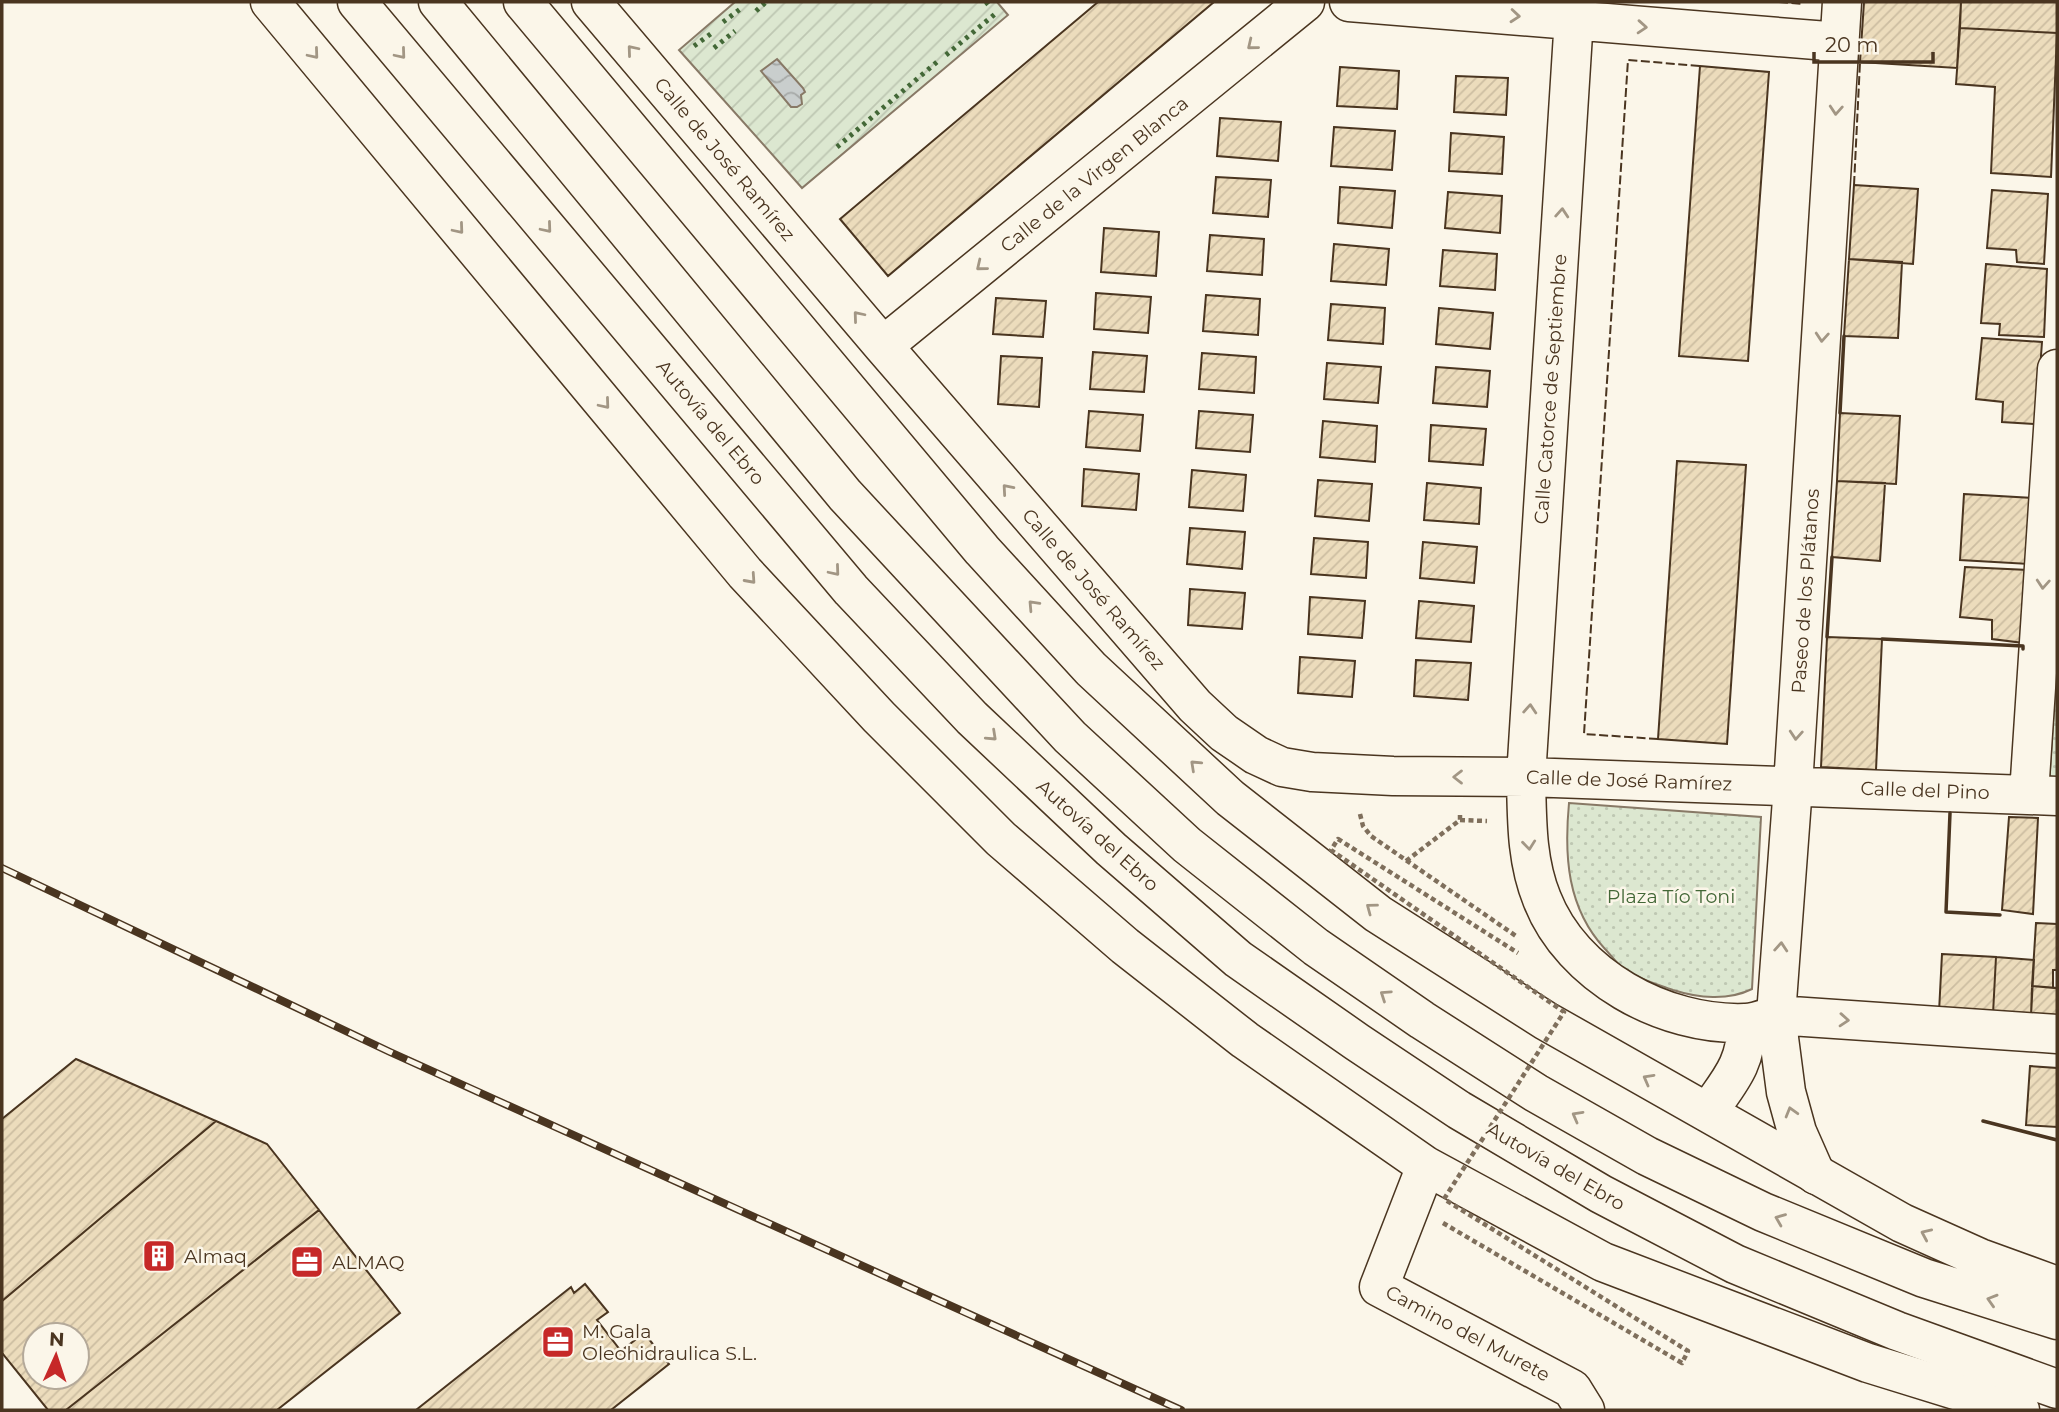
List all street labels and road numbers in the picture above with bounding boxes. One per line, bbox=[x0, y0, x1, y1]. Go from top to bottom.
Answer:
street label: Calle de José Ramírez bbox=[650, 73, 800, 246]
street label: Calle de la Virgen Blanca bbox=[996, 92, 1193, 257]
street label: Calle Catorce de Septiembre bbox=[1530, 253, 1571, 525]
street label: Autovía del Ebro bbox=[652, 355, 770, 490]
street label: Paseo de los Plátanos bbox=[1787, 488, 1824, 694]
street label: Calle de José Ramírez bbox=[1017, 504, 1170, 675]
street label: Calle de José Ramírez bbox=[1525, 765, 1732, 796]
street label: Autovía del Ebro bbox=[1032, 775, 1163, 896]
street label: Calle del Pino bbox=[1860, 777, 1990, 804]
street label: Autovía del Ebro bbox=[1482, 1117, 1629, 1215]
street label: Camino del Murete bbox=[1382, 1280, 1554, 1386]

